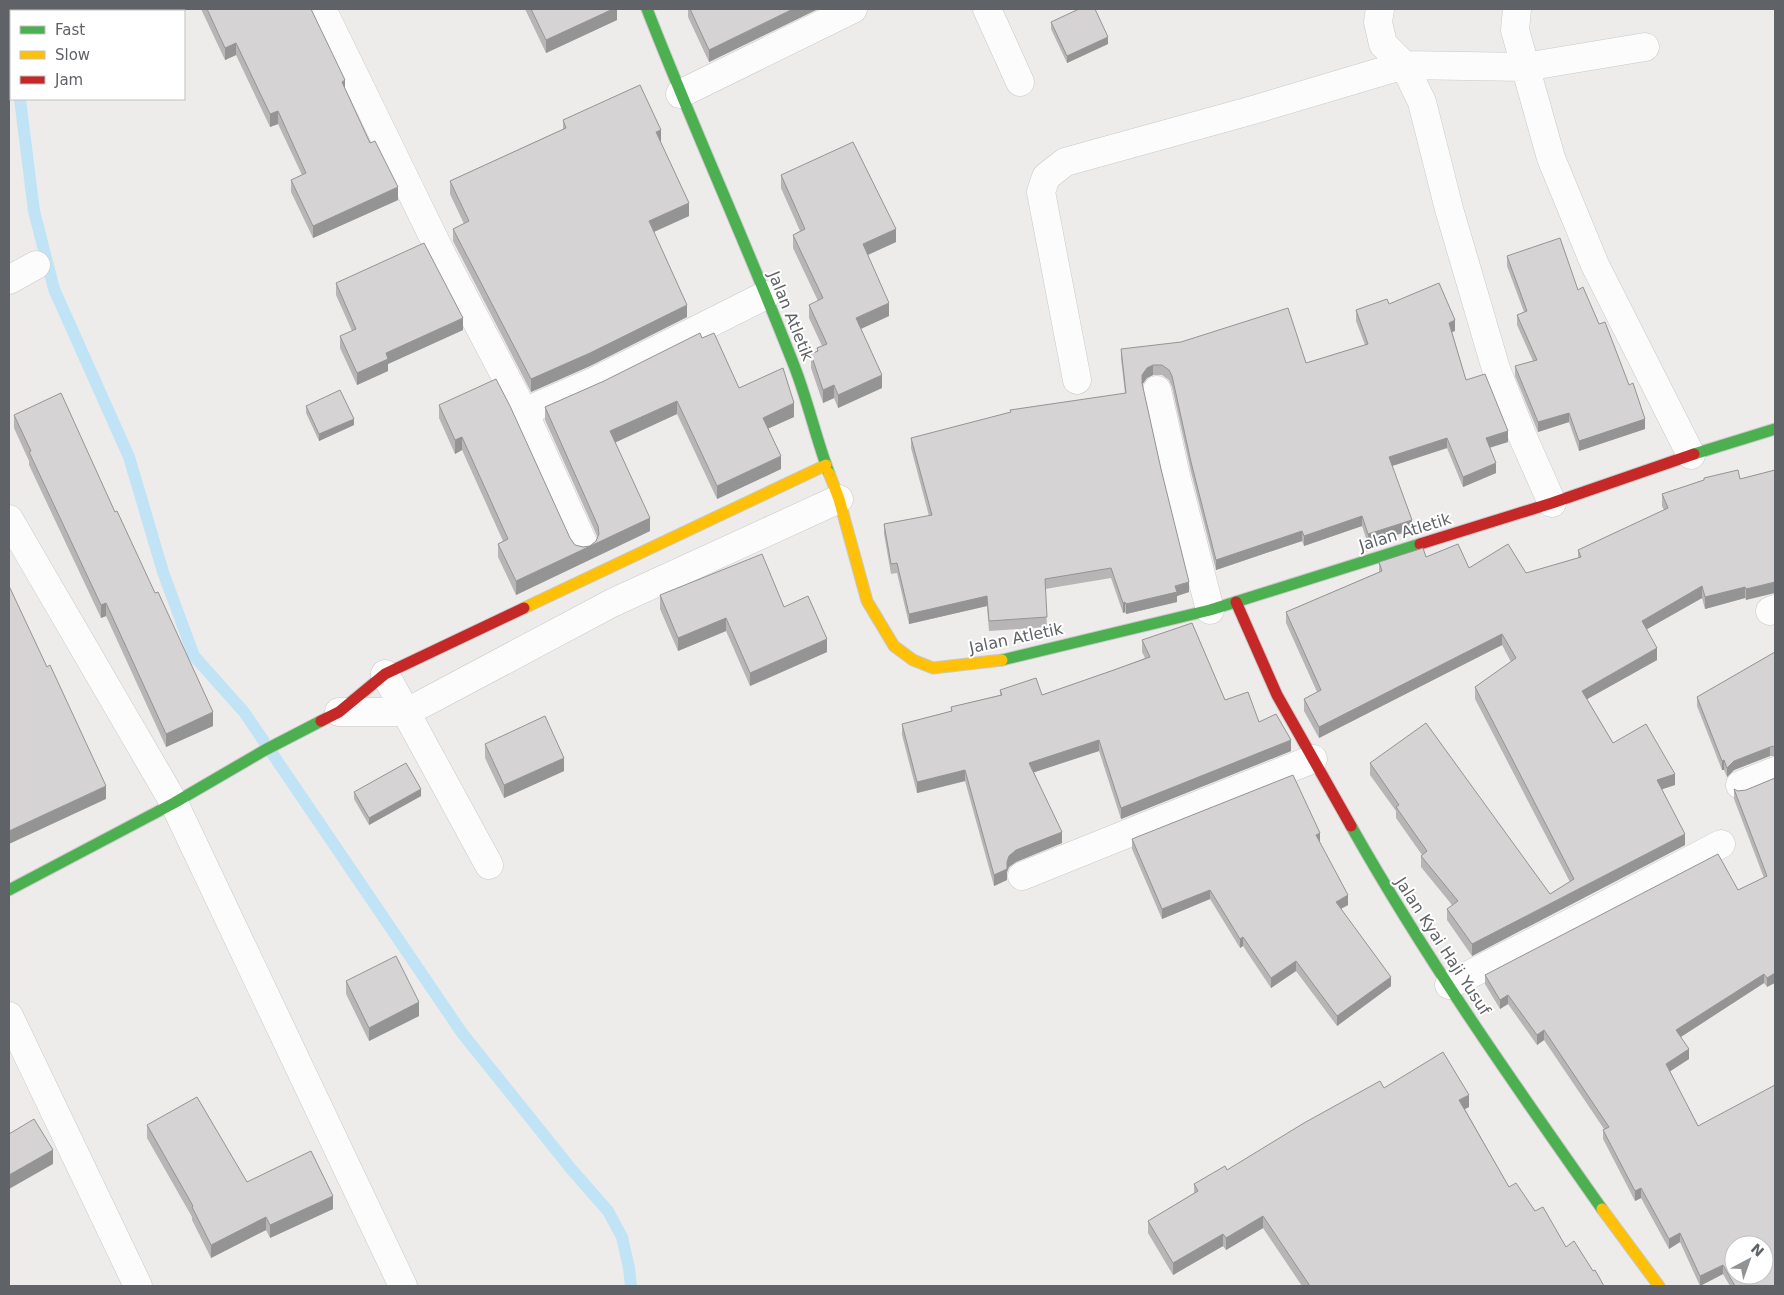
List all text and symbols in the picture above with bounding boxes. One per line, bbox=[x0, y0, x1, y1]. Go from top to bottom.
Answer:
legend bbox=[10, 10, 185, 100]
text: Fast bbox=[55, 21, 85, 39]
text: Slow bbox=[55, 46, 90, 64]
text: Jam bbox=[54, 71, 83, 89]
street label: Jalan Atletik bbox=[764, 267, 818, 364]
street label: Jalan Atletik bbox=[1356, 509, 1454, 555]
street label: Jalan Atletik bbox=[966, 619, 1065, 657]
street label: Jalan Kyai Haji Yusuf bbox=[1391, 873, 1495, 1019]
north arrow bbox=[1724, 1235, 1774, 1285]
text: N bbox=[1748, 1240, 1767, 1260]

